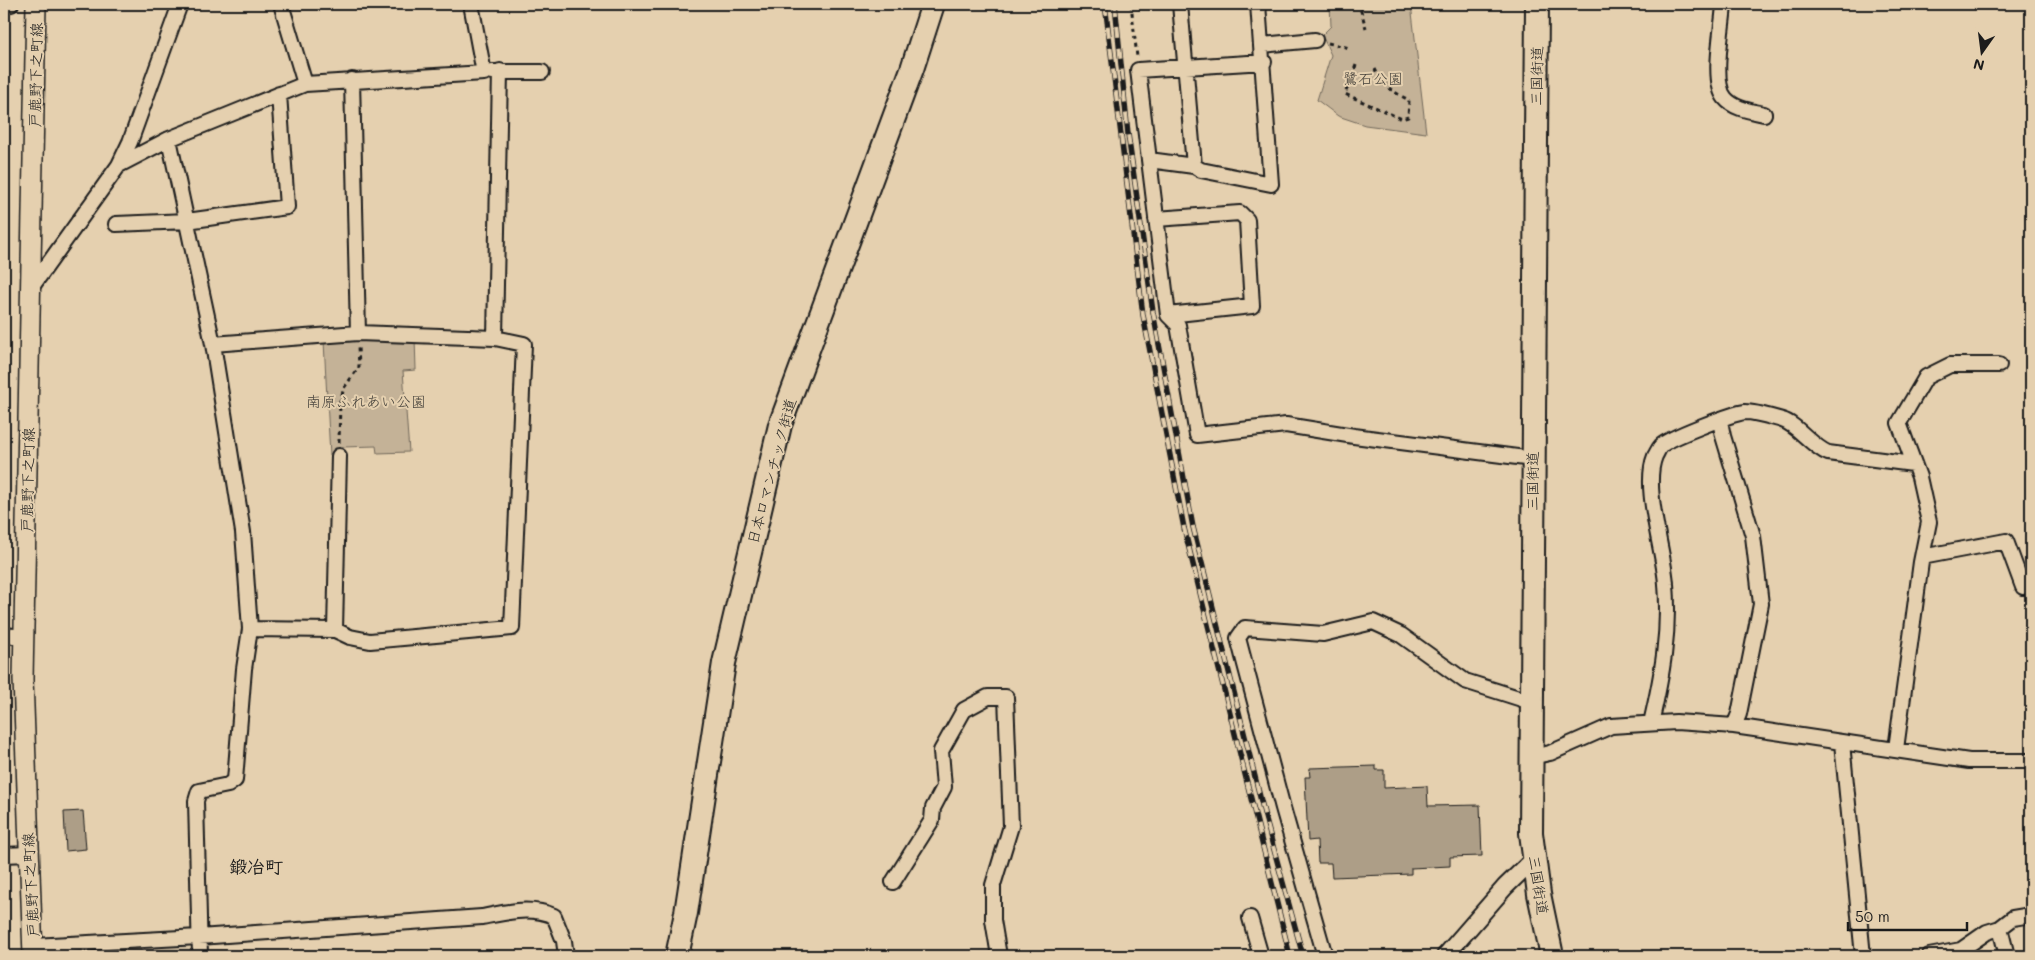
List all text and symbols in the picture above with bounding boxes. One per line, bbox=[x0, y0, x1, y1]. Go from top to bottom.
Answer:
street label: 戸鹿野下之町線 bbox=[24, 22, 46, 128]
north arrow bbox=[1958, 28, 2008, 78]
street label: 三国街道 bbox=[1525, 46, 1547, 106]
text: N bbox=[1971, 55, 1986, 76]
park label: 鷺石公園 bbox=[1343, 68, 1403, 88]
park label: 南原ふれあい公園 bbox=[306, 391, 426, 411]
street label: 日本ロマンチック街道 bbox=[742, 396, 800, 546]
street label: 戸鹿野下之町線 bbox=[16, 427, 38, 533]
street label: 三国街道 bbox=[1522, 451, 1542, 511]
street label: 戸鹿野下之町線 bbox=[17, 832, 43, 938]
district label: 鍛冶町 bbox=[229, 854, 283, 878]
street label: 三国街道 bbox=[1524, 854, 1554, 916]
scale bar bbox=[1848, 900, 1966, 932]
text: 50 m bbox=[1855, 906, 1890, 926]

